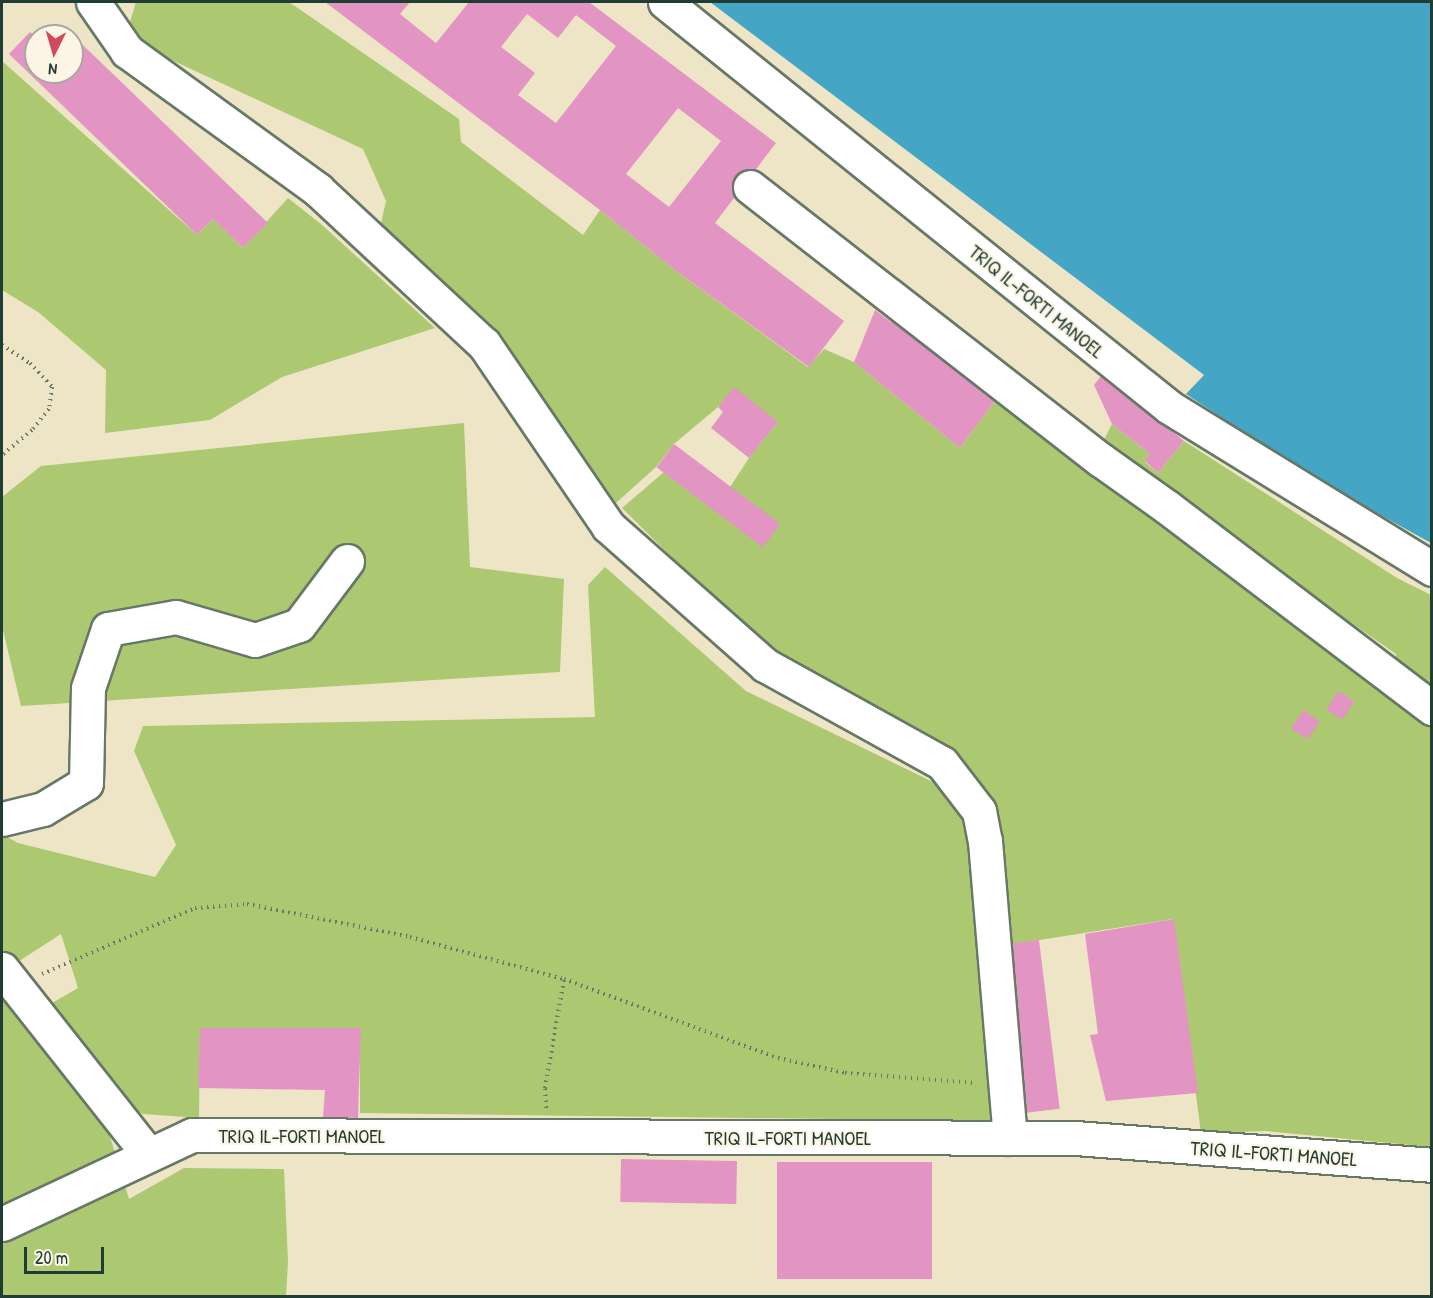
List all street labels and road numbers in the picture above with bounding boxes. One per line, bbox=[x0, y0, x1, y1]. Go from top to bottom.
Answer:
street label: TRIQ IL-FORTI MANOEL bbox=[965, 239, 1109, 363]
street label: TRIQ IL-FORTI MANOEL bbox=[218, 1123, 386, 1147]
street label: TRIQ IL-FORTI MANOEL bbox=[704, 1125, 872, 1149]
street label: TRIQ IL-FORTI MANOEL bbox=[1190, 1135, 1358, 1171]

